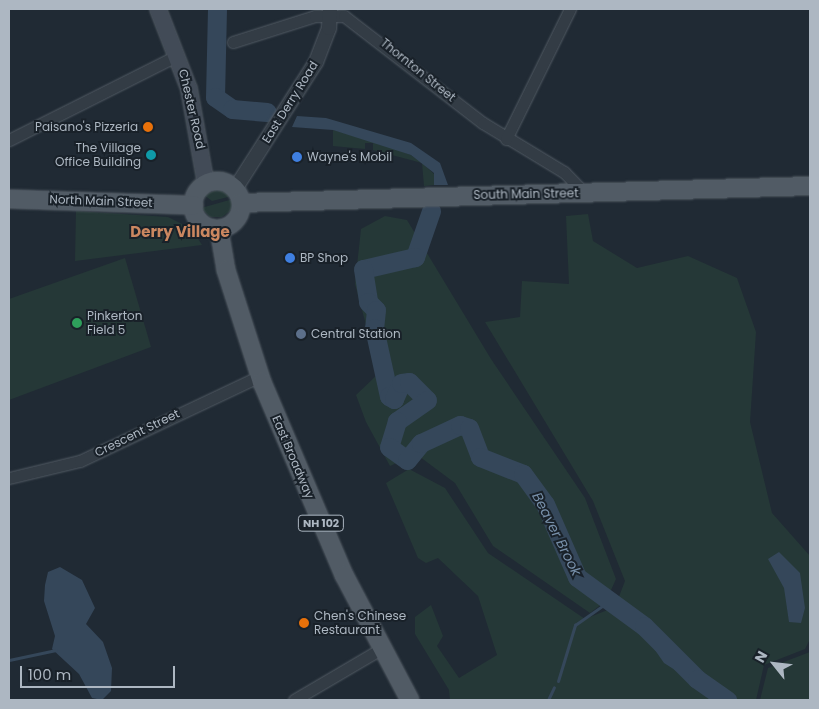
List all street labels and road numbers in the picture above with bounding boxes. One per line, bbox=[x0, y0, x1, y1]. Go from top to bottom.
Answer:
street label: Thornton Street bbox=[378, 35, 458, 105]
street label: East Derry Road bbox=[259, 58, 321, 146]
street label: Chester Road bbox=[176, 68, 208, 150]
street label: South Main Street bbox=[473, 186, 579, 202]
street label: North Main Street bbox=[49, 192, 153, 210]
street label: Crescent Street bbox=[92, 406, 182, 460]
street label: East Broadway bbox=[269, 413, 317, 501]
road number: NH 102 bbox=[297, 514, 345, 532]

